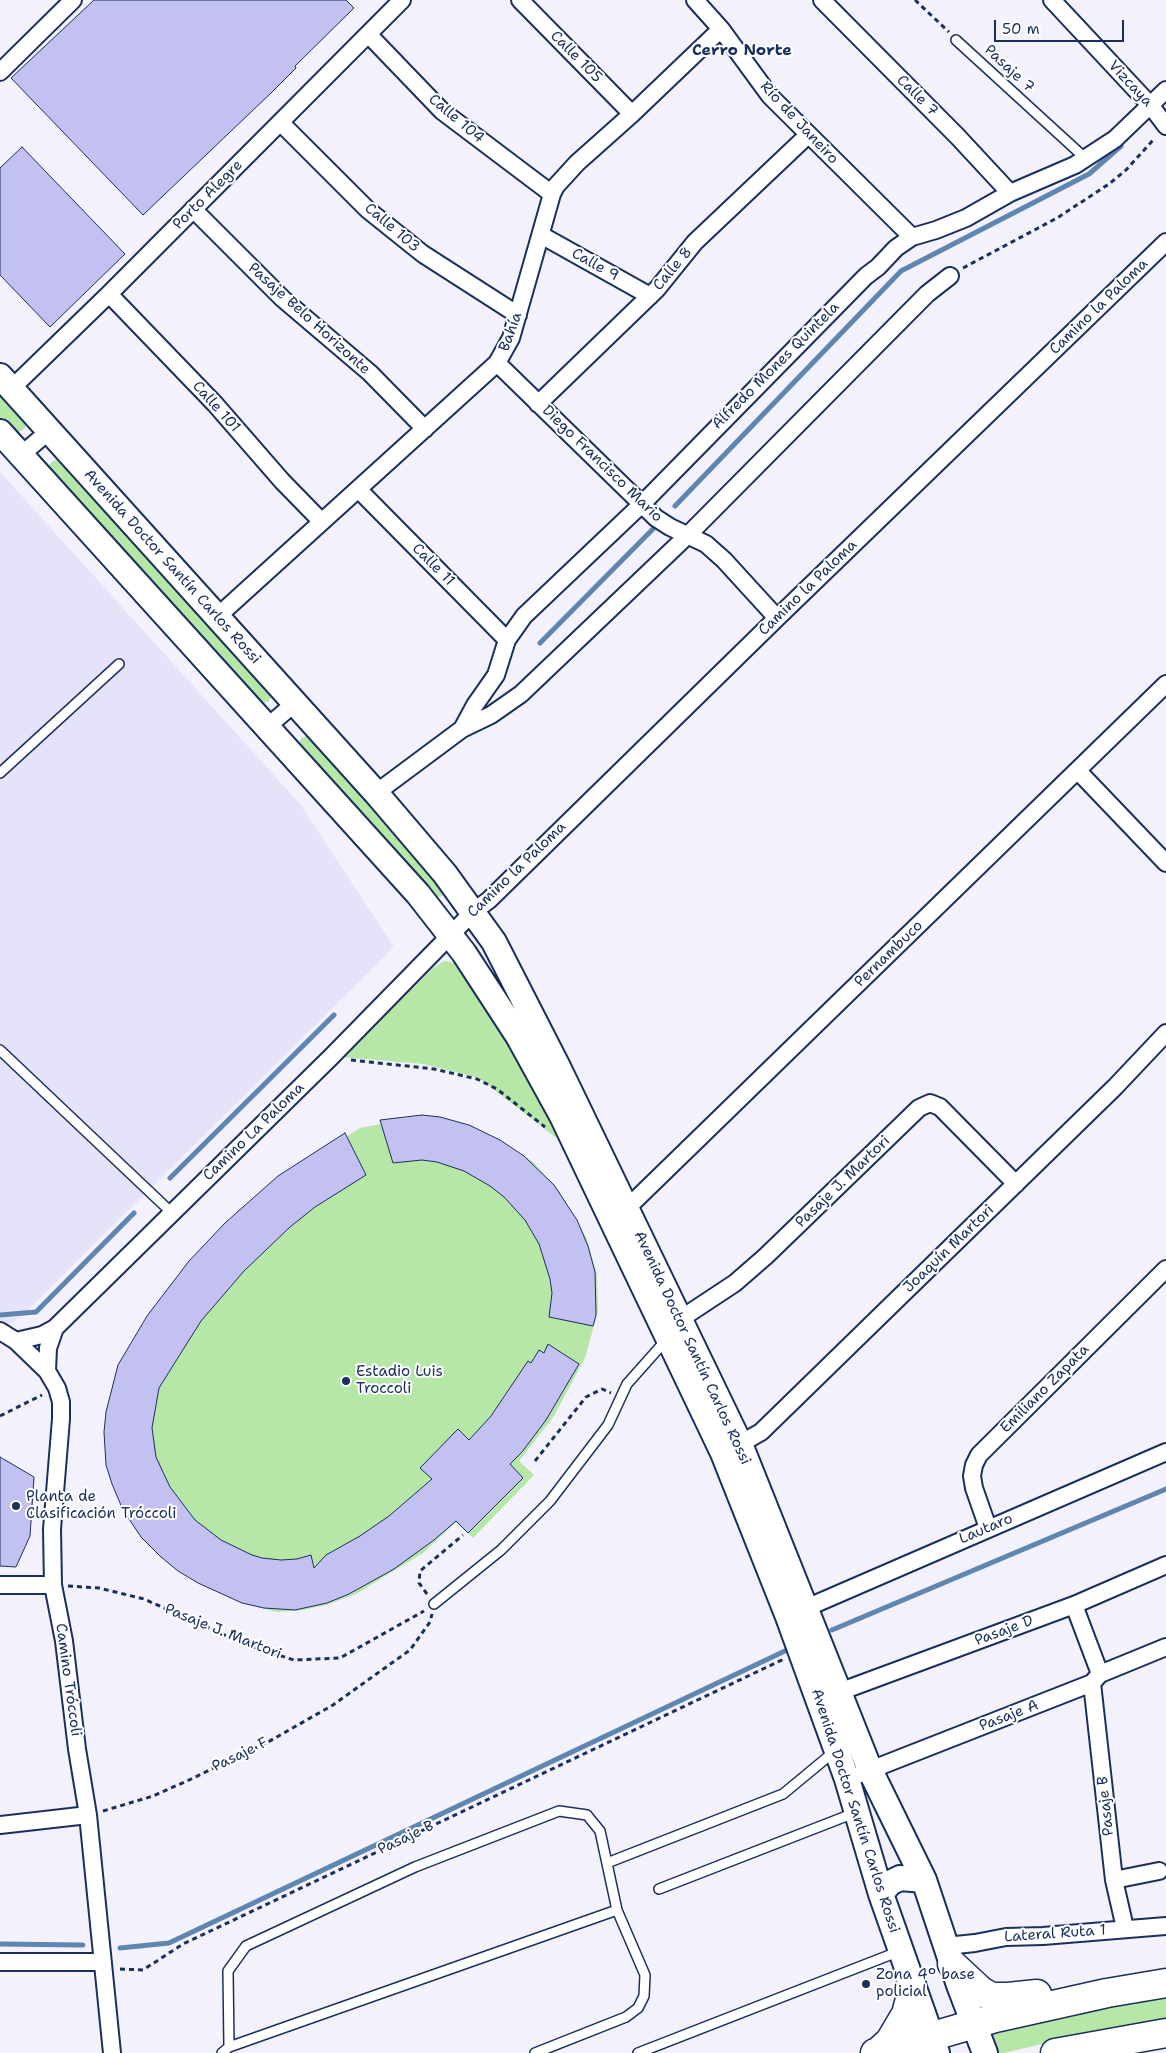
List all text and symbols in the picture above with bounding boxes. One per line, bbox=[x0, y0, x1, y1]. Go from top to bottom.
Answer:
scale bar bbox=[996, 10, 1126, 42]
text: 50 m bbox=[1002, 19, 1040, 39]
street label: Calle 105 bbox=[546, 27, 606, 87]
district label: Cerro Norte bbox=[692, 41, 792, 61]
street label: Pasaje 7 bbox=[980, 41, 1038, 97]
street label: Vizcaya bbox=[1104, 57, 1156, 111]
street label: Calle 7 bbox=[893, 72, 941, 120]
street label: Río de Janeiro bbox=[756, 78, 842, 168]
street label: Calle 104 bbox=[424, 91, 488, 147]
street label: Porto Alegre bbox=[169, 156, 247, 234]
street label: Calle 103 bbox=[361, 200, 423, 256]
street label: Calle 8 bbox=[650, 244, 696, 294]
street label: Calle 9 bbox=[568, 245, 622, 285]
street label: Camino la Paloma bbox=[1046, 255, 1152, 359]
street label: Pasaje Belo Horizonte bbox=[244, 259, 374, 379]
street label: Alfredo Mones Quintela bbox=[709, 299, 843, 433]
street label: Bahía bbox=[496, 310, 526, 354]
street label: Calle 101 bbox=[188, 378, 244, 436]
street label: Diego Francisco Mario bbox=[538, 402, 666, 526]
street label: Avenida Doctor Santín Carlos Rossi bbox=[80, 466, 264, 668]
street label: Camino la Paloma bbox=[755, 536, 861, 640]
street label: Calle 11 bbox=[408, 540, 458, 590]
street label: Camino la Paloma bbox=[464, 818, 570, 922]
street label: Pernambuco bbox=[851, 917, 927, 991]
street label: Camino La Paloma bbox=[200, 1079, 308, 1185]
street label: Pasaje J. Martori bbox=[792, 1132, 894, 1232]
street label: Joaquín Martori bbox=[900, 1201, 998, 1297]
street label: Avenida Doctor Santín Carlos Rossi bbox=[630, 1228, 754, 1468]
street label: Emiliano Zapata bbox=[997, 1341, 1093, 1437]
place label: Estadio Luis Troccoli bbox=[356, 1363, 443, 1398]
marker: Estadio Luis Troccoli bbox=[340, 1375, 352, 1387]
place label: Planta de Clasificación Tróccoli bbox=[26, 1488, 176, 1523]
marker: Planta de Clasificación Tróccoli bbox=[10, 1500, 22, 1512]
street label: Lautaro bbox=[957, 1510, 1015, 1548]
street label: Pasaje J. Martori bbox=[162, 1600, 284, 1664]
street label: Pasaje D bbox=[972, 1612, 1036, 1650]
street label: Camino Tróccoli bbox=[51, 1622, 85, 1738]
street label: Avenida Doctor Santín Carlos Rossi bbox=[807, 1687, 903, 1935]
street label: Pasaje A bbox=[977, 1696, 1041, 1736]
street label: Pasaje F bbox=[209, 1734, 271, 1776]
street label: Pasaje B bbox=[1094, 1775, 1118, 1837]
street label: Pasaje B bbox=[375, 1817, 437, 1859]
street label: Lateral Ruta 1 bbox=[1003, 1921, 1107, 1947]
place label: Zona 4° base policial bbox=[876, 1966, 975, 2001]
marker: Zona 4° base policial bbox=[860, 1978, 872, 1990]

